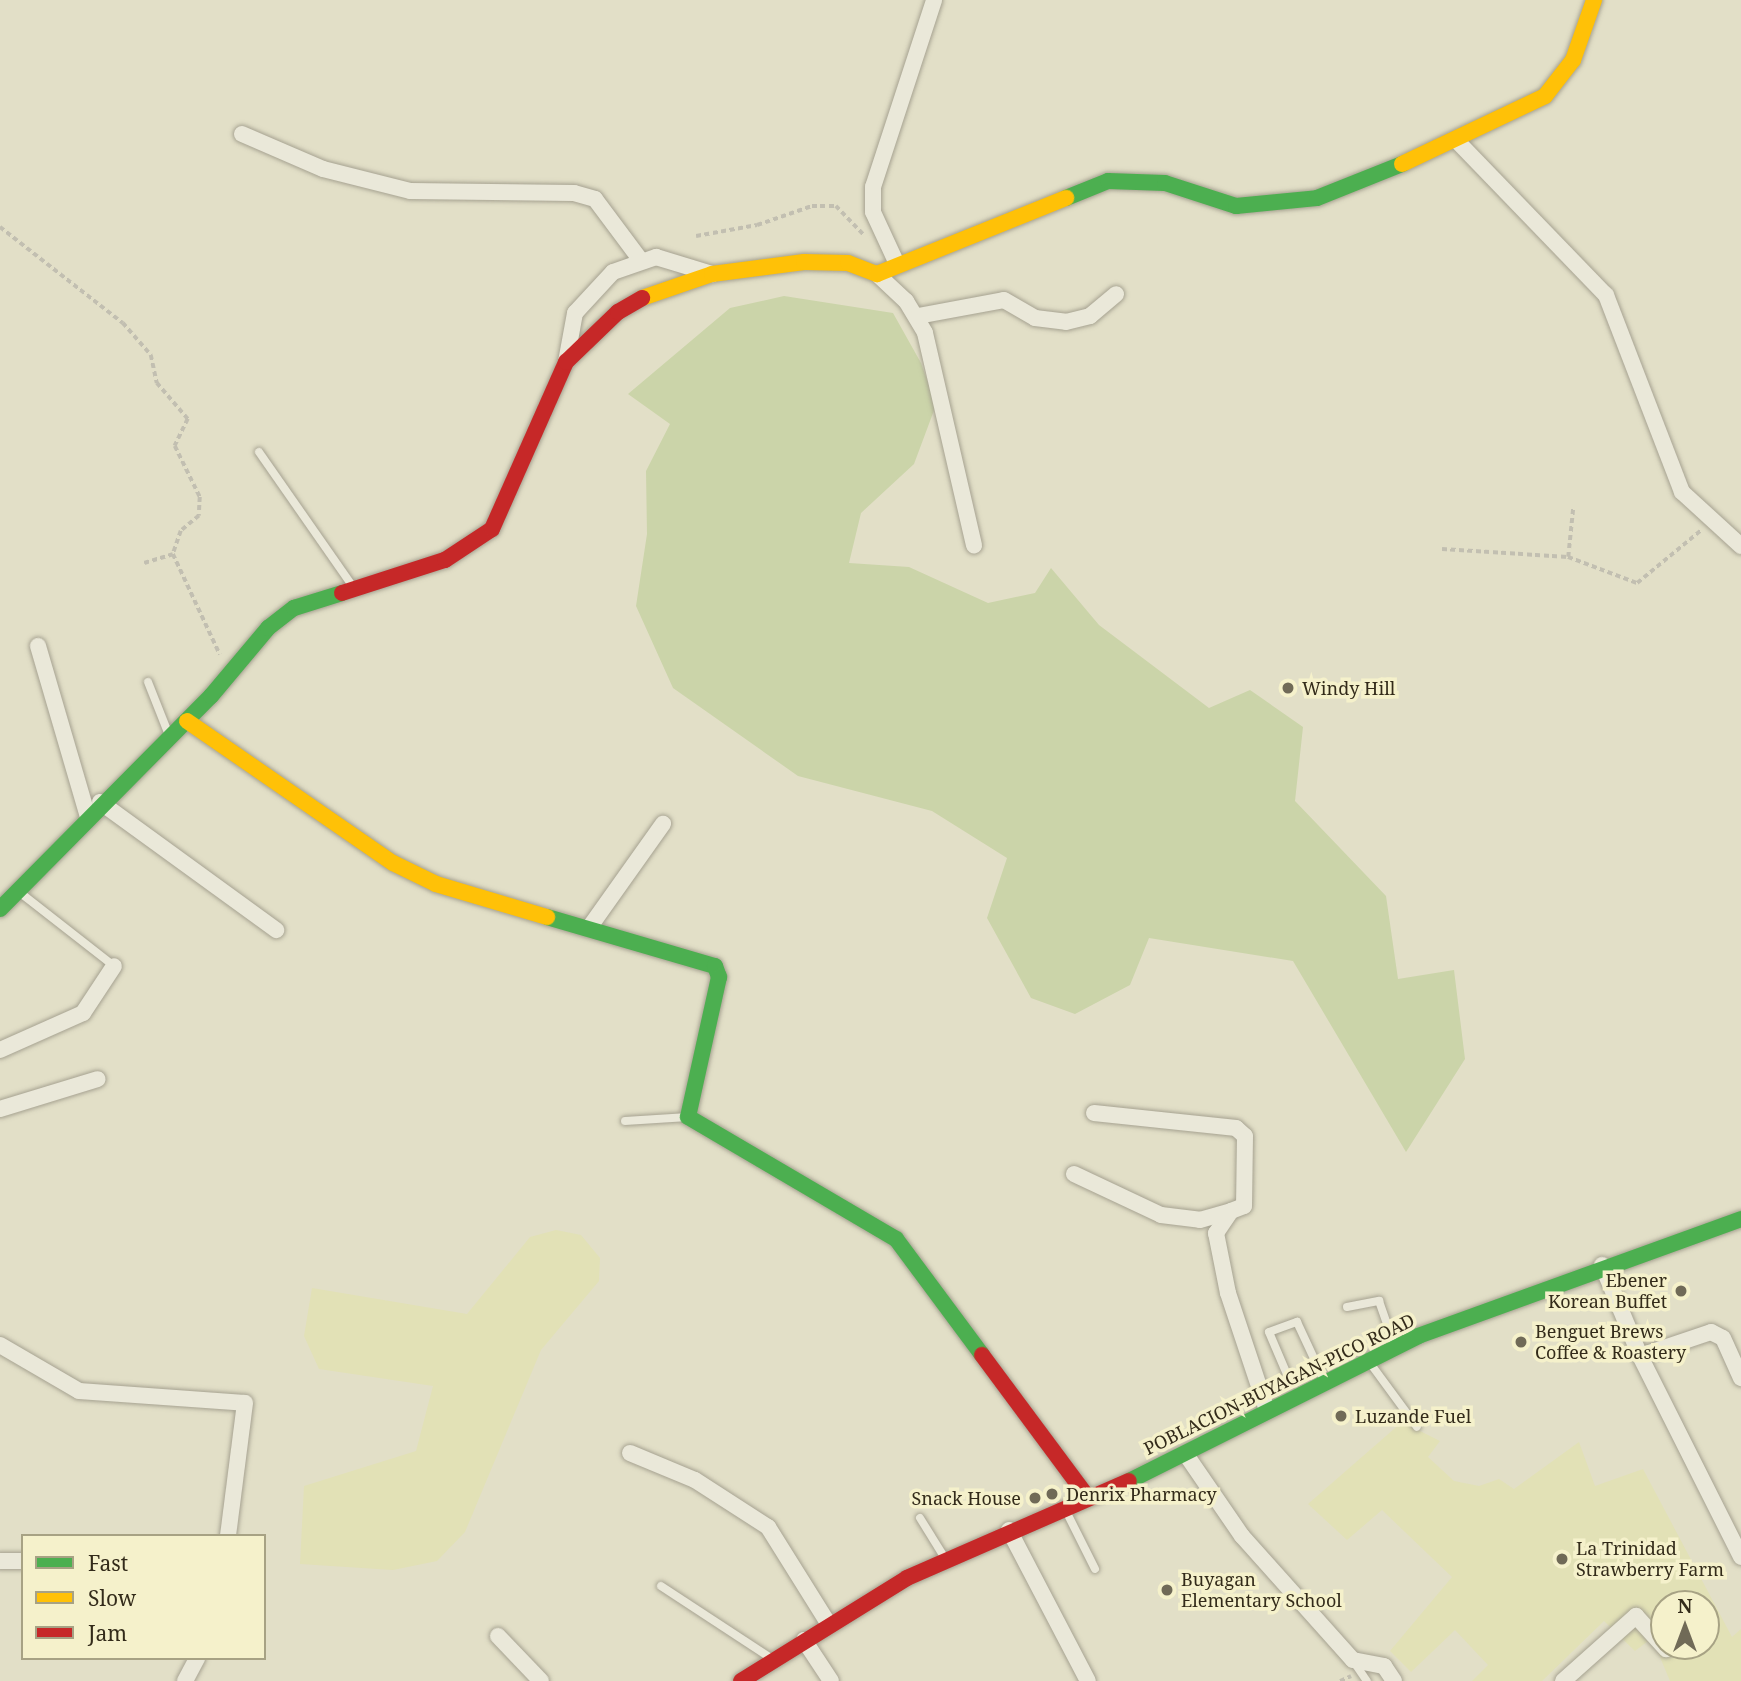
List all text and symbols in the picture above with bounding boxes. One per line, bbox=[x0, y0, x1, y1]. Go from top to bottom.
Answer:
place label: Windy Hill bbox=[1302, 677, 1395, 699]
marker: Windy Hill bbox=[1280, 680, 1296, 696]
place label: Ebener Korean Buffet bbox=[1548, 1270, 1667, 1312]
marker: Ebener Korean Buffet bbox=[1673, 1283, 1689, 1299]
street label: POBLACION-BUYAGAN-PICO ROAD bbox=[1140, 1309, 1418, 1459]
place label: Benguet Brews Coffee & Roastery bbox=[1535, 1321, 1686, 1364]
marker: Benguet Brews Coffee & Roastery bbox=[1513, 1334, 1529, 1350]
place label: Luzande Fuel bbox=[1355, 1405, 1471, 1427]
marker: Luzande Fuel bbox=[1333, 1408, 1349, 1424]
place label: Denrix Pharmacy bbox=[1066, 1483, 1217, 1505]
marker: Denrix Pharmacy bbox=[1044, 1486, 1060, 1502]
place label: Snack House bbox=[912, 1487, 1021, 1509]
marker: Snack House bbox=[1027, 1490, 1043, 1506]
legend bbox=[21, 1534, 266, 1660]
place label: La Trinidad Strawberry Farm bbox=[1576, 1538, 1724, 1580]
text: Fast bbox=[88, 1549, 128, 1577]
marker: La Trinidad Strawberry Farm bbox=[1554, 1551, 1570, 1567]
place label: Buyagan Elementary School bbox=[1181, 1569, 1342, 1612]
marker: Buyagan Elementary School bbox=[1159, 1582, 1175, 1598]
text: Slow bbox=[88, 1584, 136, 1612]
north arrow bbox=[1650, 1590, 1720, 1660]
text: N bbox=[1678, 1593, 1692, 1619]
text: Jam bbox=[88, 1619, 127, 1647]

